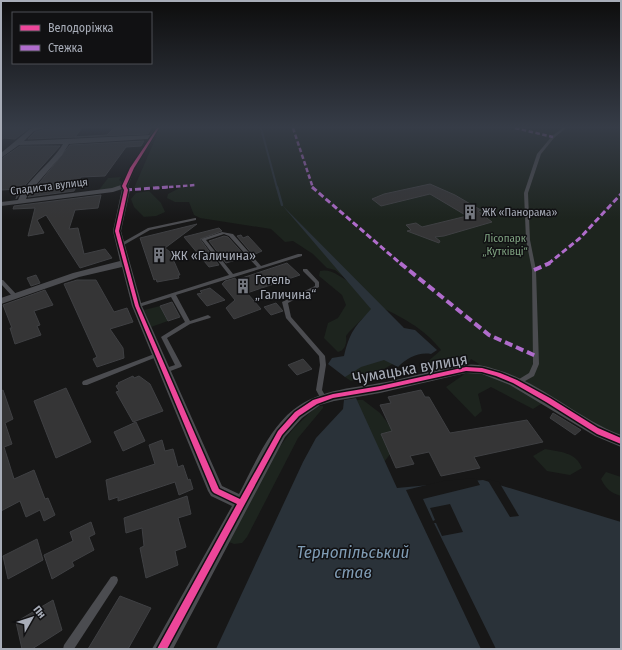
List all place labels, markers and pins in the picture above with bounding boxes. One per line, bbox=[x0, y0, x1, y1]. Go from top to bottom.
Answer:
building icon: ЖК «Панорама» bbox=[461, 203, 479, 221]
place label: ЖК «Панорама» bbox=[482, 206, 557, 219]
building icon: ЖК «Галичина» bbox=[150, 246, 168, 264]
place label: ЖК «Галичина» bbox=[171, 248, 256, 263]
place label: Готель „Галичина“ bbox=[255, 272, 316, 302]
building icon: Готель „Галичина“ bbox=[234, 277, 252, 295]

